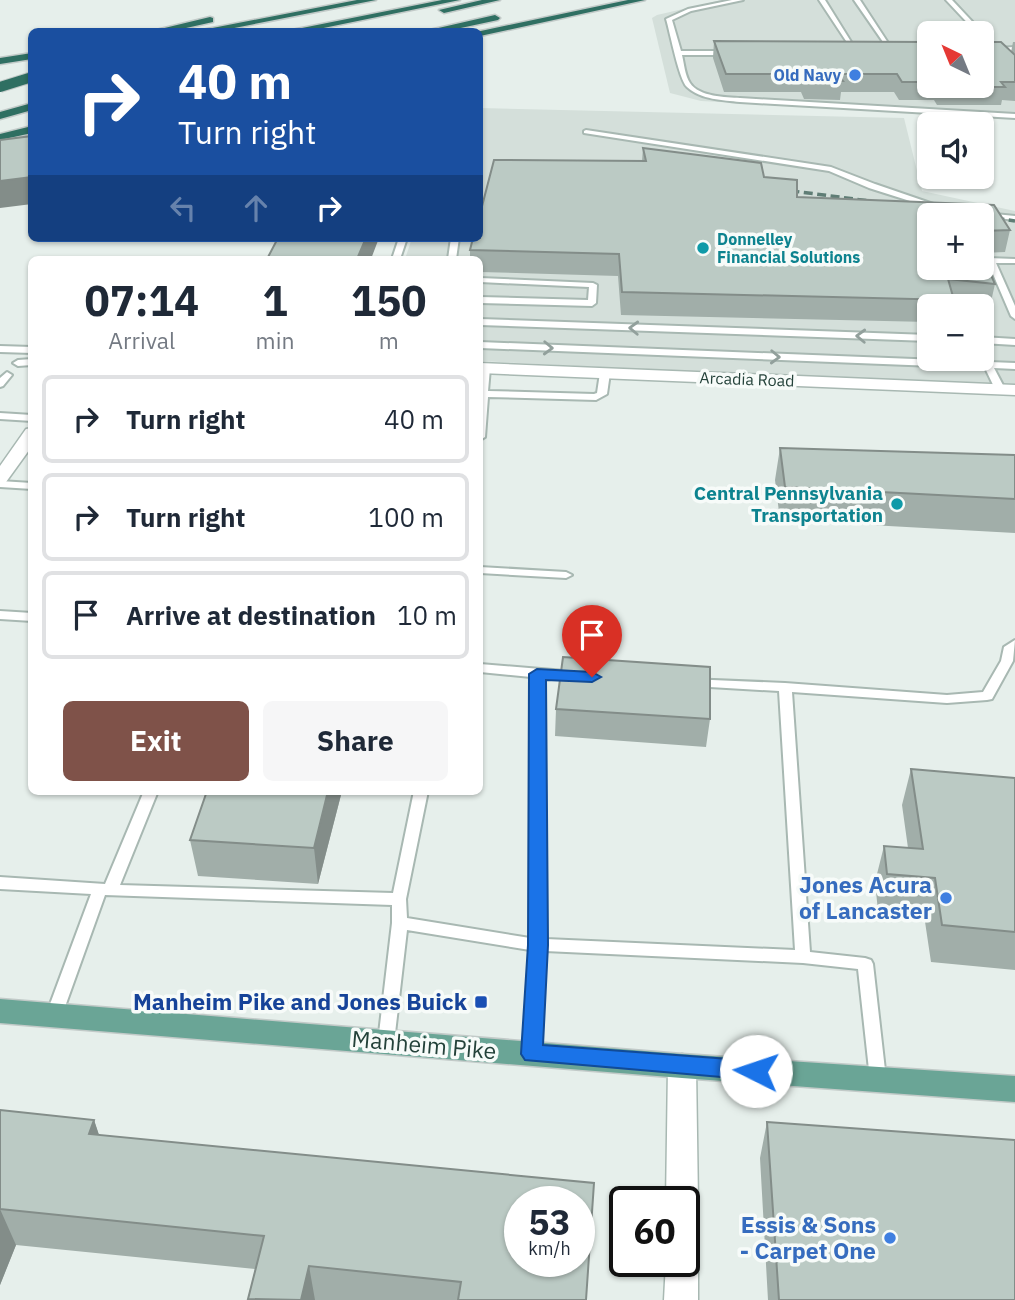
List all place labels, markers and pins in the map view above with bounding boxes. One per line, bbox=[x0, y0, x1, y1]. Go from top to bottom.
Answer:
place label: Old Navy bbox=[774, 65, 841, 85]
marker: Old Navy bbox=[847, 67, 863, 83]
place label: Donnelley Financial Solutions bbox=[717, 229, 860, 267]
marker: Donnelley Financial Solutions bbox=[695, 240, 711, 256]
place label: Central Pennsylvania Transportation bbox=[694, 481, 883, 527]
marker: Central Pennsylvania Transportation bbox=[889, 496, 905, 512]
pin bbox=[562, 605, 622, 677]
place label: Jones Acura of Lancaster bbox=[799, 869, 932, 925]
marker: Jones Acura of Lancaster bbox=[938, 890, 954, 906]
place label: Manheim Pike and Jones Buick bbox=[133, 986, 468, 1016]
marker: Manheim Pike and Jones Buick bbox=[473, 994, 489, 1010]
place label: Essis & Sons - Carpet One bbox=[740, 1209, 876, 1265]
marker: Essis & Sons - Carpet One bbox=[882, 1230, 898, 1246]

